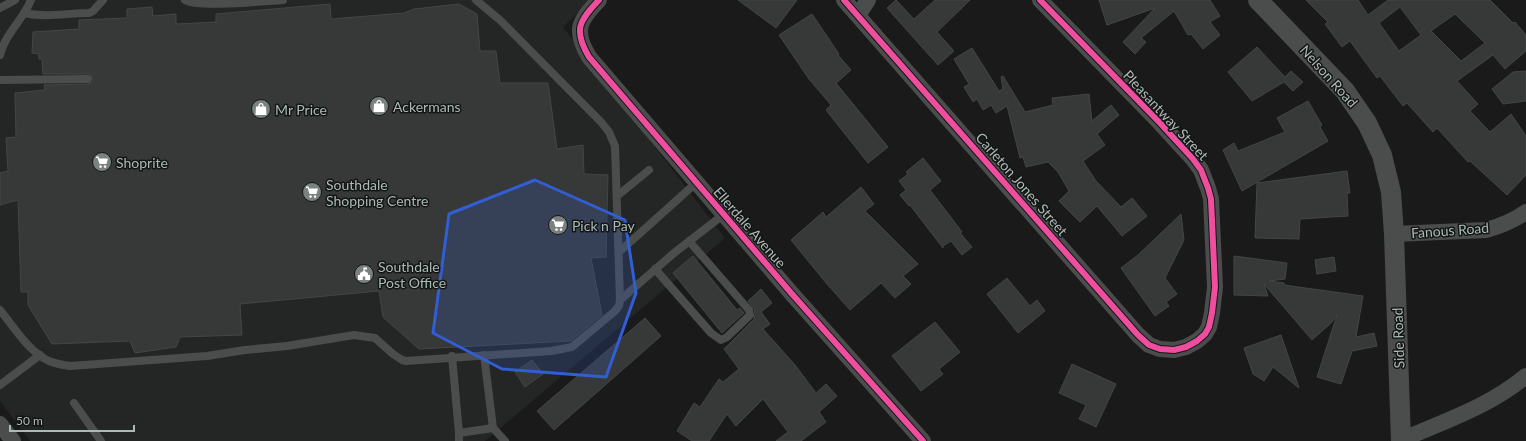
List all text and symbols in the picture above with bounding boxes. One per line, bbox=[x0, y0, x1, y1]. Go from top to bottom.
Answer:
street label: Nelson Road bbox=[1297, 41, 1361, 111]
street label: Pleasantway Street bbox=[1120, 66, 1212, 164]
shop icon: Ackermans bbox=[368, 95, 390, 117]
shop icon: Mr Price bbox=[250, 98, 272, 120]
place label: Ackermans bbox=[393, 98, 461, 115]
place label: Mr Price bbox=[275, 101, 327, 118]
street label: Carleton Jones Street bbox=[973, 129, 1071, 239]
supermarket icon: Shoprite bbox=[91, 151, 113, 173]
place label: Shoprite bbox=[116, 154, 168, 171]
place label: Southdale Shopping Centre bbox=[326, 176, 429, 209]
supermarket icon: Southdale Shopping Centre bbox=[301, 181, 323, 203]
street label: Ellerdale Avenue bbox=[710, 183, 790, 271]
supermarket icon: Pick n Pay bbox=[547, 214, 569, 236]
place label: Pick n Pay bbox=[572, 217, 635, 234]
street label: Fanous Road bbox=[1410, 219, 1490, 241]
place label: Southdale Post Office bbox=[378, 258, 446, 291]
public building icon: Southdale Post Office bbox=[353, 263, 375, 285]
street label: Side Road bbox=[1388, 307, 1408, 369]
scale bar bbox=[10, 407, 134, 433]
text: 50 m bbox=[16, 413, 43, 428]

